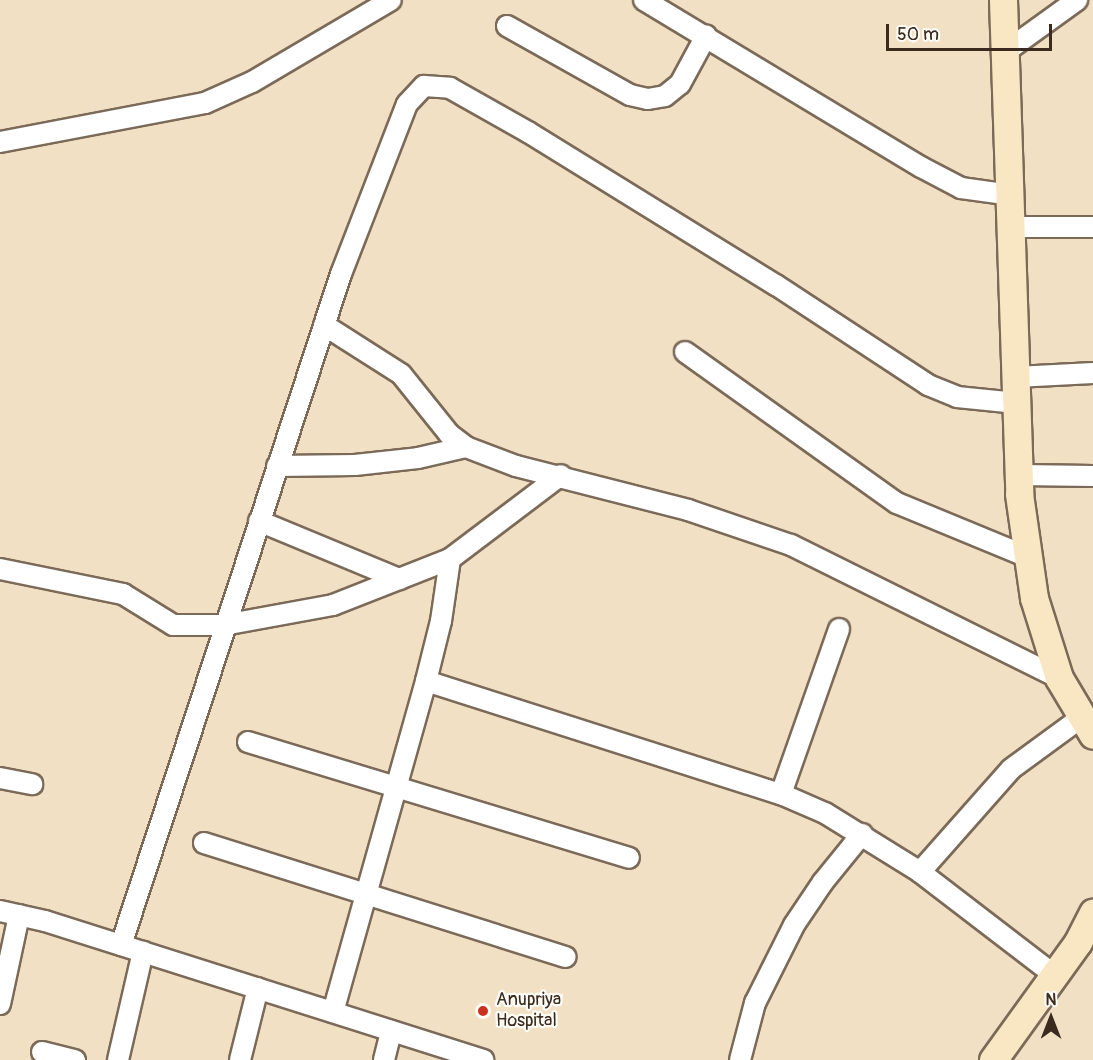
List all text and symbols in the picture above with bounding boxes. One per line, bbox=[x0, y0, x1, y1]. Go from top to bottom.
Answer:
scale bar bbox=[889, 12, 1056, 50]
text: 50 m bbox=[897, 23, 939, 46]
north arrow bbox=[1021, 988, 1081, 1048]
place label: Anupriya Hospital bbox=[496, 990, 561, 1032]
text: N bbox=[1046, 990, 1056, 1010]
marker: Anupriya Hospital bbox=[474, 1002, 492, 1020]

